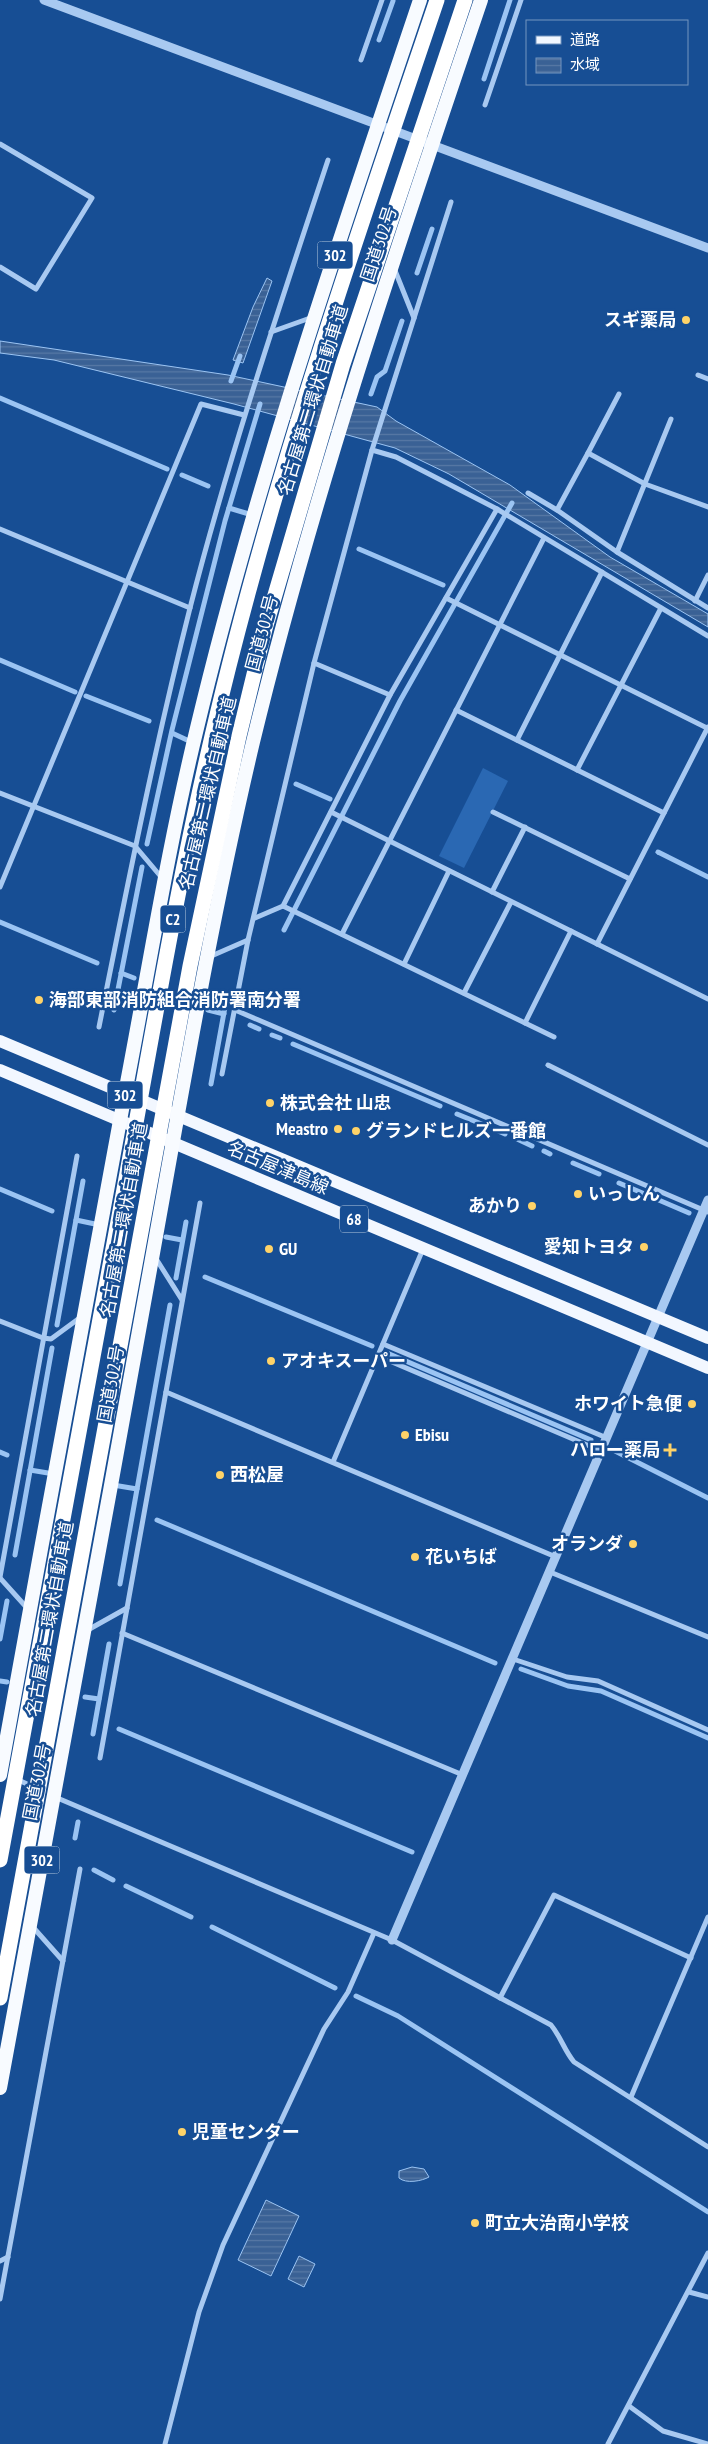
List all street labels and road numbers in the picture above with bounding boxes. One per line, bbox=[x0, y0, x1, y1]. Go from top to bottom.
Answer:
street label: 国道302号 bbox=[355, 203, 402, 285]
road number: 302 bbox=[318, 242, 352, 268]
street label: 名古屋第二環状自動車道 bbox=[273, 302, 352, 498]
street label: 国道302号 bbox=[240, 592, 283, 674]
street label: 名古屋第二環状自動車道 bbox=[174, 694, 241, 892]
road number: C2 bbox=[160, 906, 186, 932]
road number: 302 bbox=[108, 1082, 142, 1108]
street label: 名古屋第二環状自動車道 bbox=[95, 1120, 152, 1319]
street label: 名古屋津島線 bbox=[224, 1136, 332, 1199]
road number: 68 bbox=[340, 1206, 368, 1232]
street label: 国道302号 bbox=[92, 1343, 129, 1424]
street label: 名古屋第二環状自動車道 bbox=[21, 1519, 78, 1718]
street label: 国道302号 bbox=[18, 1741, 55, 1823]
road number: 302 bbox=[24, 1846, 60, 1874]

